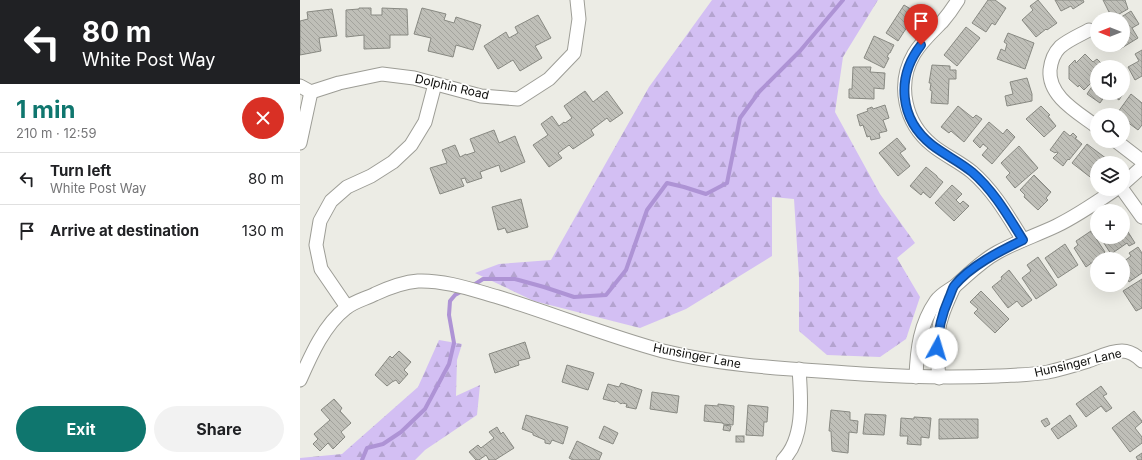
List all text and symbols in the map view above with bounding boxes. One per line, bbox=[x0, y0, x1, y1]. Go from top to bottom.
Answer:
pin bbox=[904, 4, 938, 45]
icon: arrive bbox=[910, 10, 932, 32]
north arrow bbox=[1090, 12, 1130, 52]
map controls bbox=[1090, 12, 1130, 292]
text: 80 m bbox=[82, 15, 151, 49]
icon: left bbox=[16, 16, 68, 68]
text: White Post Way bbox=[82, 49, 215, 70]
button: sound bbox=[1090, 60, 1130, 100]
street label: Dolphin Road bbox=[414, 71, 491, 102]
text: 1 min bbox=[16, 95, 75, 124]
button: close bbox=[242, 97, 284, 139]
button: search bbox=[1090, 108, 1130, 148]
text: 210 m · 12:59 bbox=[16, 125, 96, 141]
button: layers bbox=[1090, 156, 1130, 196]
text: Turn left bbox=[50, 161, 111, 180]
icon: left bbox=[16, 168, 38, 190]
text: 80 m bbox=[248, 169, 284, 188]
text: White Post Way bbox=[50, 180, 146, 196]
button: + bbox=[1090, 204, 1130, 244]
icon: arrive bbox=[16, 220, 38, 242]
text: Arrive at destination bbox=[50, 221, 199, 240]
text: 130 m bbox=[242, 221, 284, 240]
button: − bbox=[1090, 252, 1130, 292]
position arrow bbox=[916, 327, 958, 369]
street label: Hunsinger Lane bbox=[652, 340, 742, 371]
street label: Hunsinger Lane bbox=[1033, 345, 1123, 380]
button: Exit bbox=[16, 406, 146, 452]
button: Share bbox=[154, 406, 284, 452]

